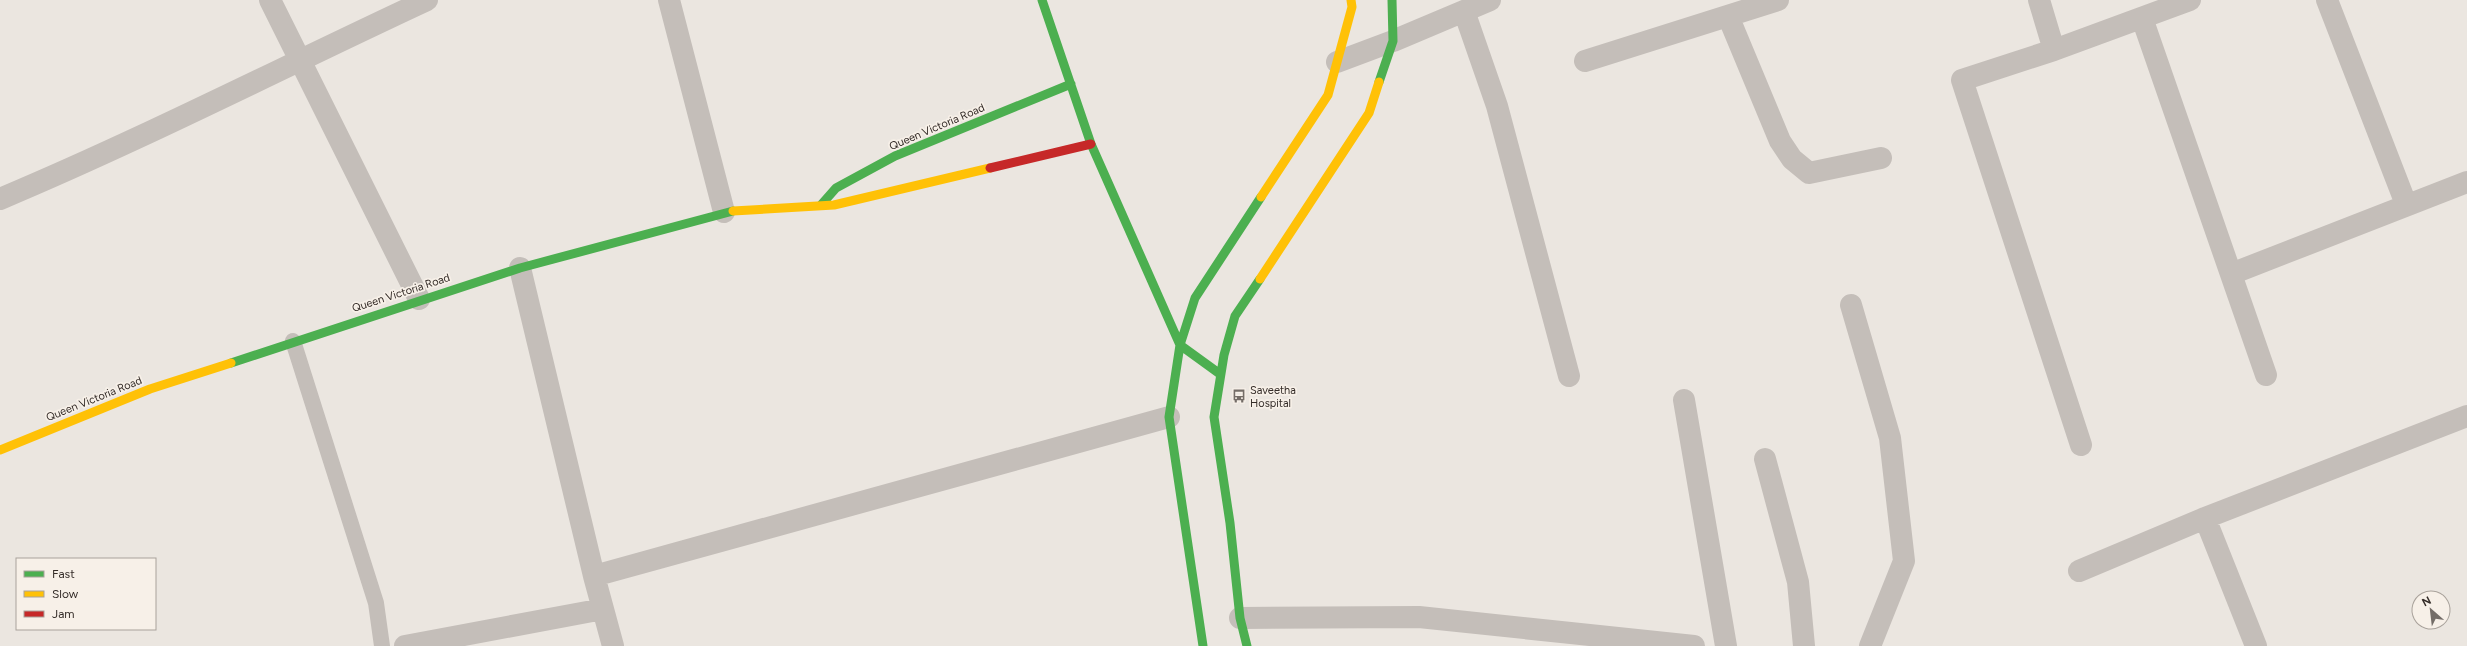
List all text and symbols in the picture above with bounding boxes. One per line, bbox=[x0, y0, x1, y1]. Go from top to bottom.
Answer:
street label: Queen Victoria Road bbox=[887, 101, 987, 153]
street label: Queen Victoria Road bbox=[350, 271, 452, 315]
street label: Queen Victoria Road bbox=[44, 374, 144, 424]
place label: Saveetha Hospital bbox=[1250, 384, 1296, 410]
bus stop icon: Saveetha Hospital bbox=[1231, 388, 1247, 404]
legend bbox=[16, 558, 156, 630]
text: Fast bbox=[52, 567, 75, 581]
text: Slow bbox=[52, 587, 79, 601]
north arrow bbox=[2411, 590, 2451, 630]
text: N bbox=[2420, 594, 2433, 609]
text: Jam bbox=[52, 607, 75, 621]

